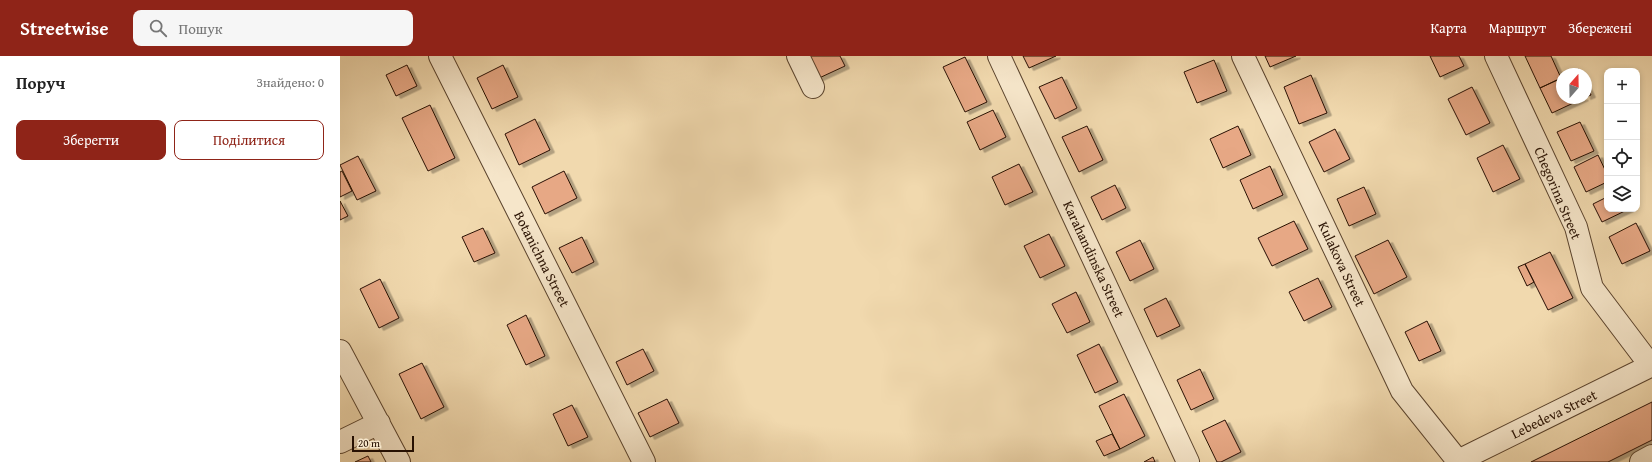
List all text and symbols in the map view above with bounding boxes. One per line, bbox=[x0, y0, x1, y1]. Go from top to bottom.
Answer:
search box bbox=[133, 10, 413, 46]
text: Streetwise bbox=[20, 14, 109, 42]
icon: search bbox=[147, 17, 169, 39]
text: Пошук bbox=[179, 18, 223, 39]
text: Карта bbox=[1431, 18, 1467, 38]
text: Маршрут bbox=[1489, 18, 1546, 38]
text: Збережені bbox=[1568, 18, 1632, 38]
north arrow bbox=[1556, 68, 1592, 104]
map controls bbox=[1604, 68, 1640, 212]
button: + bbox=[1604, 68, 1640, 104]
text: Поруч bbox=[16, 70, 65, 95]
text: Знайдено: 0 bbox=[256, 73, 324, 92]
button: − bbox=[1604, 104, 1640, 140]
button: Зберегти bbox=[16, 120, 166, 160]
button: Поділитися bbox=[174, 120, 324, 160]
button: locate bbox=[1604, 140, 1640, 176]
street label: Chegorina Street bbox=[1529, 144, 1587, 242]
button: layers bbox=[1604, 176, 1640, 212]
street label: Karahandinska Street bbox=[1058, 197, 1130, 321]
street label: Botanichna Street bbox=[509, 208, 575, 310]
street label: Kulakova Street bbox=[1314, 218, 1371, 310]
street label: Lebedeva Street bbox=[1508, 385, 1600, 443]
scale bar bbox=[352, 434, 414, 453]
text: 20 m bbox=[358, 435, 380, 451]

